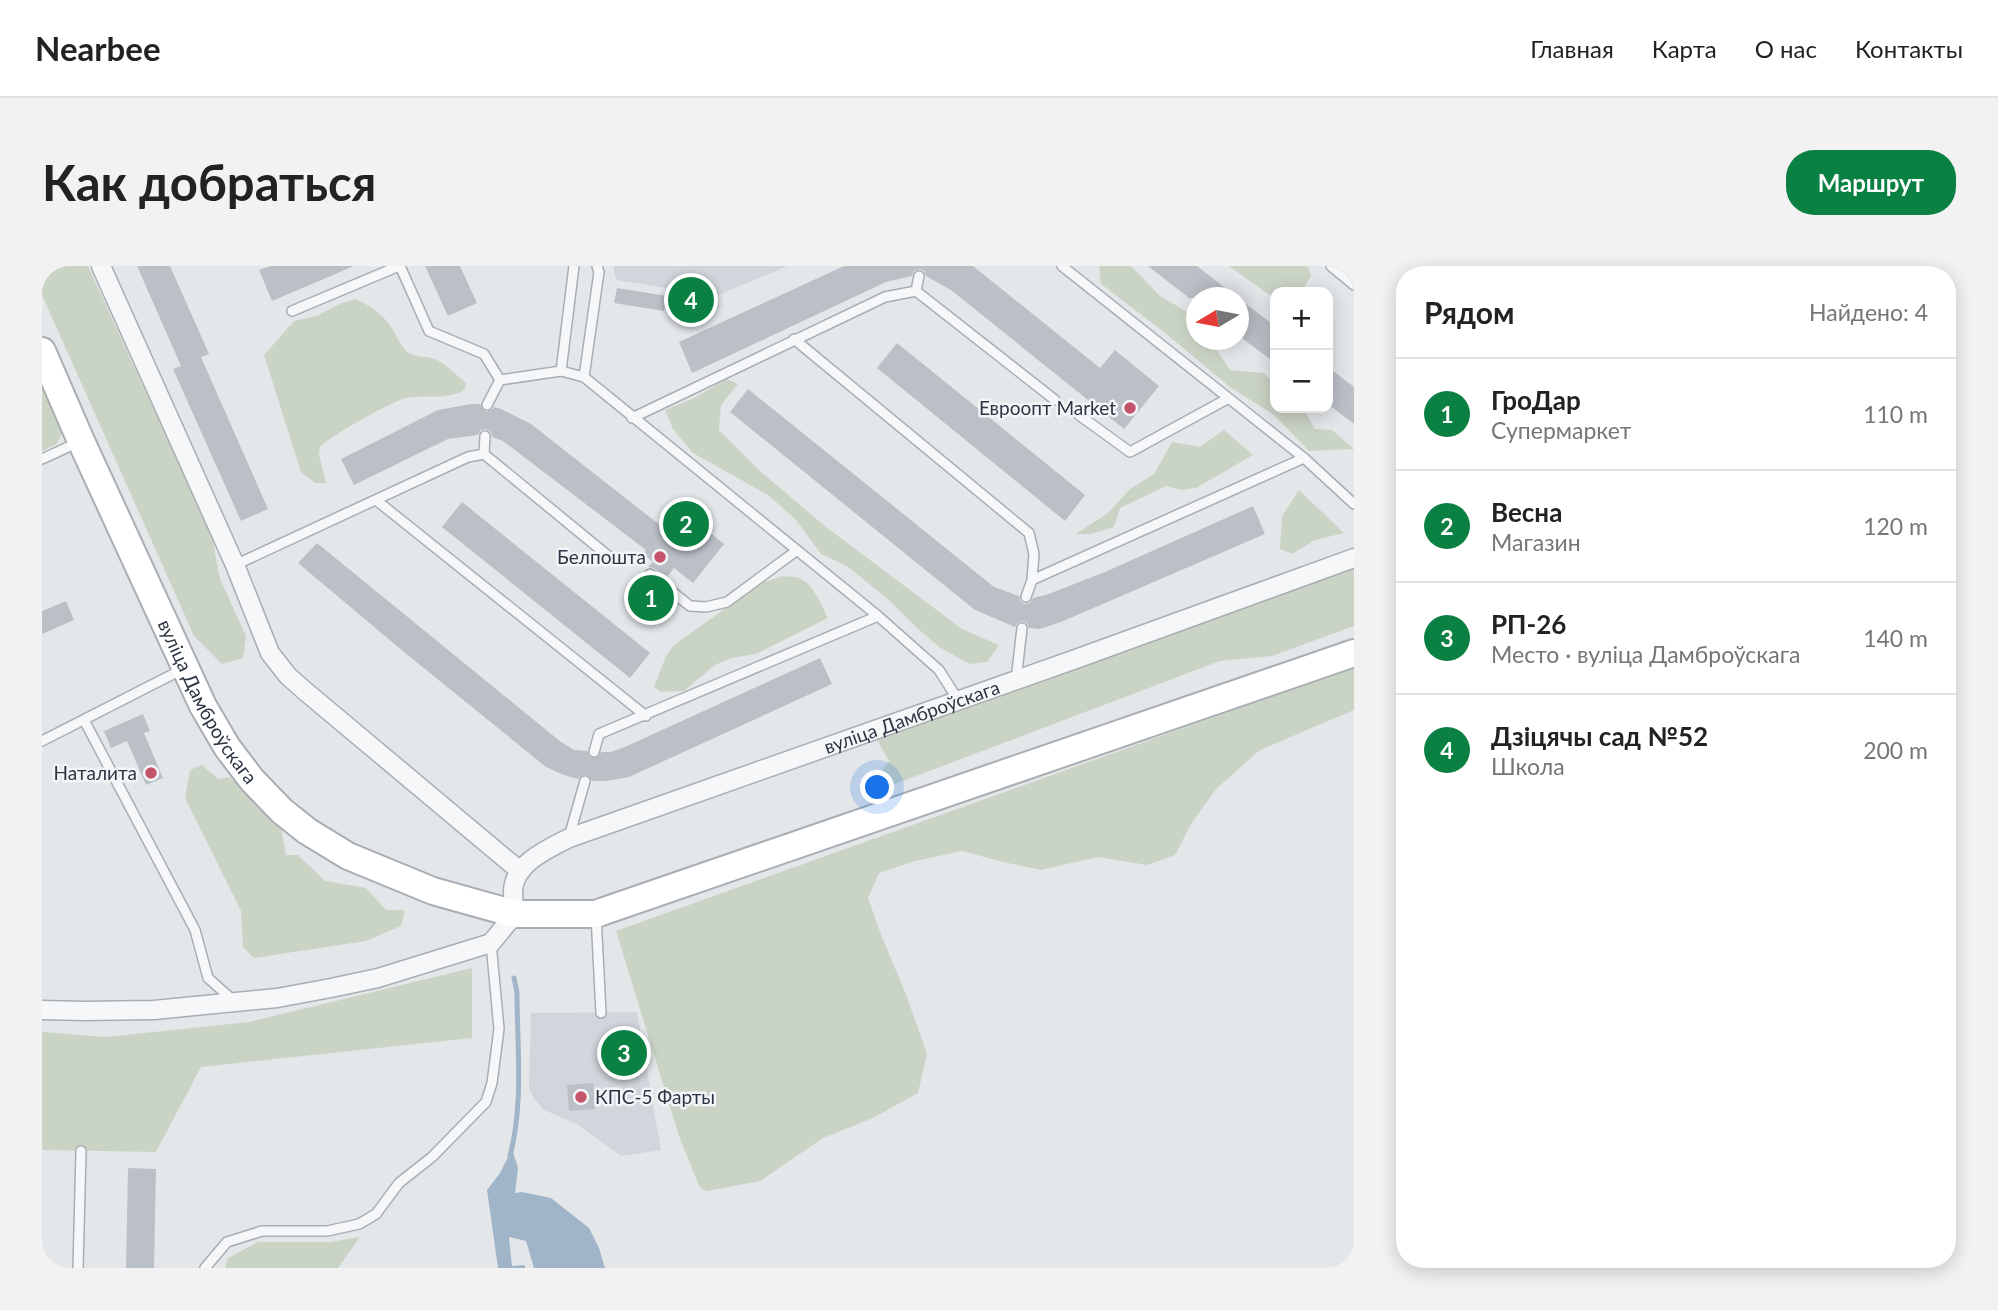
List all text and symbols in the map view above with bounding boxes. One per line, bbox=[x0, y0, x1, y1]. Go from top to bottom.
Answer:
text: Nearbee bbox=[35, 28, 161, 68]
text: Главная bbox=[1530, 34, 1614, 63]
text: Карта bbox=[1652, 34, 1717, 63]
text: О нас bbox=[1755, 34, 1817, 63]
text: Контакты bbox=[1855, 34, 1963, 63]
button: Маршрут bbox=[1786, 150, 1956, 215]
text: Как добраться bbox=[42, 153, 376, 211]
pin: 4 bbox=[668, 274, 714, 326]
north arrow bbox=[1186, 287, 1249, 350]
map controls bbox=[1270, 287, 1333, 413]
button: + bbox=[1270, 287, 1333, 350]
text: Рядом bbox=[1424, 294, 1514, 330]
text: Найдено: 4 bbox=[1809, 298, 1928, 326]
button: − bbox=[1270, 350, 1333, 413]
text: ГроДар bbox=[1491, 384, 1581, 416]
place label: Евроопт Market bbox=[979, 396, 1116, 419]
marker: Евроопт Market bbox=[1122, 400, 1138, 416]
text: 1 bbox=[1440, 400, 1454, 428]
text: 110 m bbox=[1863, 400, 1928, 428]
text: Супермаркет bbox=[1491, 416, 1631, 444]
text: Весна bbox=[1491, 496, 1562, 528]
pin: 2 bbox=[663, 498, 709, 550]
text: 2 bbox=[1440, 512, 1454, 540]
text: 120 m bbox=[1863, 512, 1928, 540]
text: Магазин bbox=[1491, 528, 1581, 556]
place label: Белпошта bbox=[557, 545, 646, 568]
marker: Белпошта bbox=[652, 549, 668, 565]
pin: 1 bbox=[628, 572, 674, 624]
text: РП-26 bbox=[1491, 608, 1566, 640]
street label: вуліца Дамброўскага bbox=[154, 615, 263, 788]
text: 3 bbox=[1440, 624, 1454, 652]
text: 140 m bbox=[1863, 624, 1928, 652]
text: Место · вуліца Дамброўскага bbox=[1491, 640, 1800, 668]
street label: вуліца Дамброўскага bbox=[821, 675, 1002, 758]
text: Дзіцячы сад №52 bbox=[1491, 720, 1708, 752]
text: 4 bbox=[1440, 736, 1454, 764]
text: 200 m bbox=[1863, 736, 1928, 764]
text: Школа bbox=[1491, 752, 1565, 780]
place label: Наталита bbox=[54, 761, 137, 784]
marker: Наталита bbox=[143, 765, 159, 781]
your location bbox=[860, 770, 894, 804]
pin: 3 bbox=[601, 1027, 647, 1079]
place label: КПС-5 Фарты bbox=[595, 1085, 715, 1108]
marker: КПС-5 Фарты bbox=[573, 1089, 589, 1105]

